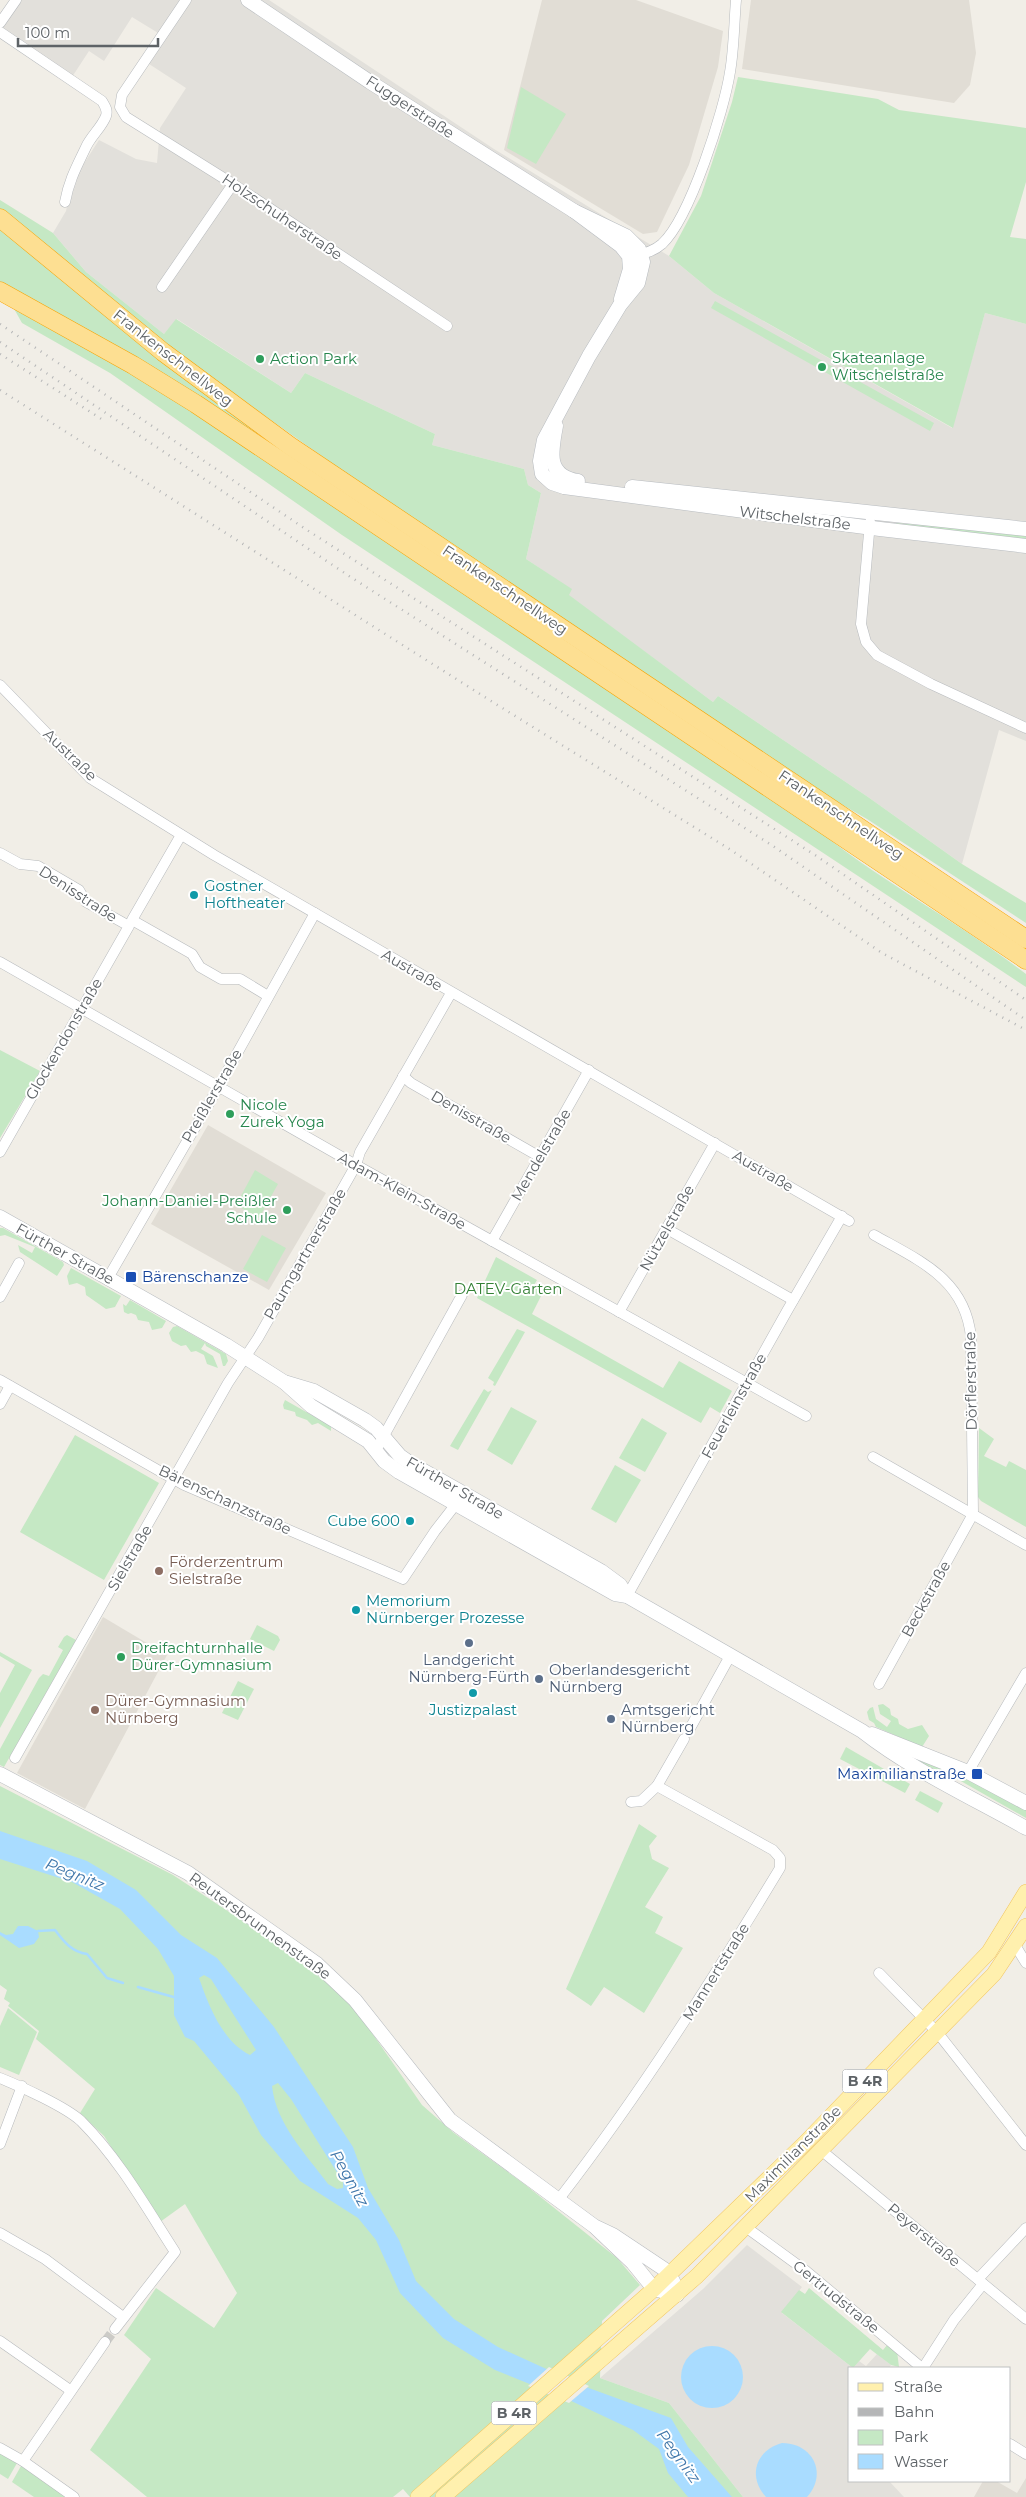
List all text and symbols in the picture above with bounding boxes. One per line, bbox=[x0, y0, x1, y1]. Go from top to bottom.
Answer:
scale bar bbox=[18, 15, 158, 47]
text: 100 m bbox=[25, 23, 70, 42]
street label: Fuggerstraße bbox=[362, 71, 458, 142]
street label: Holzschuherstraße bbox=[218, 169, 346, 264]
street label: Frankenschnellweg bbox=[110, 305, 237, 410]
place label: Skateanlage Witschelstraße bbox=[832, 348, 944, 384]
place label: Action Park bbox=[270, 349, 357, 368]
marker: Action Park bbox=[254, 353, 266, 365]
marker: Skateanlage Witschelstraße bbox=[816, 361, 828, 373]
street label: Witschelstraße bbox=[738, 501, 852, 534]
street label: Frankenschnellweg bbox=[439, 541, 572, 639]
street label: Austraße bbox=[39, 724, 101, 785]
street label: Frankenschnellweg bbox=[775, 766, 908, 864]
street label: Denisstraße bbox=[35, 861, 121, 926]
place label: Gostner Hoftheater bbox=[204, 876, 285, 912]
marker: Gostner Hoftheater bbox=[188, 889, 200, 901]
street label: Austraße bbox=[378, 944, 446, 995]
street label: Glockendonstraße bbox=[21, 974, 106, 1103]
street label: Preißlerstraße bbox=[177, 1045, 246, 1146]
street label: Denisstraße bbox=[428, 1086, 515, 1147]
place label: Nicole Zurek Yoga bbox=[240, 1095, 325, 1131]
street label: Mendelstraße bbox=[506, 1105, 575, 1204]
marker: Nicole Zurek Yoga bbox=[224, 1108, 236, 1120]
street label: Austraße bbox=[729, 1145, 797, 1196]
street label: Adam-Klein-Straße bbox=[335, 1147, 470, 1234]
street label: Nützelstraße bbox=[635, 1181, 698, 1274]
street label: Paumgartnerstraße bbox=[259, 1185, 350, 1323]
place label: Johann-Daniel-Preißler Schule bbox=[101, 1191, 277, 1227]
marker: Johann-Daniel-Preißler Schule bbox=[281, 1204, 293, 1216]
street label: Fürther Straße bbox=[13, 1219, 118, 1288]
place label: Bärenschanze bbox=[142, 1267, 249, 1286]
marker: Bärenschanze bbox=[124, 1270, 138, 1284]
park label: DATEV-Gärten bbox=[454, 1279, 562, 1298]
street label: Dörflerstraße bbox=[960, 1331, 981, 1431]
street label: Feuerleinstraße bbox=[697, 1350, 770, 1462]
street label: Fürther Straße bbox=[403, 1452, 507, 1523]
street label: Bärenschanzstraße bbox=[156, 1460, 295, 1539]
place label: Cube 600 bbox=[327, 1511, 400, 1530]
marker: Cube 600 bbox=[404, 1515, 416, 1527]
street label: Sielstraße bbox=[103, 1521, 156, 1594]
place label: Förderzentrum Sielstraße bbox=[169, 1552, 284, 1588]
street label: Beckstraße bbox=[897, 1557, 954, 1640]
marker: Förderzentrum Sielstraße bbox=[153, 1565, 165, 1577]
place label: Memorium Nürnberger Prozesse bbox=[366, 1591, 524, 1627]
marker: Memorium Nürnberger Prozesse bbox=[350, 1604, 362, 1616]
marker: Landgericht Nürnberg-Fürth bbox=[463, 1637, 475, 1649]
place label: Dreifachturnhalle Dürer-Gymnasium bbox=[131, 1638, 272, 1674]
place label: Landgericht Nürnberg-Fürth bbox=[408, 1650, 530, 1686]
marker: Dreifachturnhalle Dürer-Gymnasium bbox=[115, 1651, 127, 1663]
place label: Oberlandesgericht Nürnberg bbox=[549, 1660, 690, 1696]
marker: Oberlandesgericht Nürnberg bbox=[533, 1673, 545, 1685]
marker: Justizpalast bbox=[467, 1687, 479, 1699]
place label: Dürer-Gymnasium Nürnberg bbox=[105, 1691, 246, 1727]
place label: Justizpalast bbox=[428, 1700, 517, 1719]
place label: Amtsgericht Nürnberg bbox=[621, 1700, 715, 1736]
marker: Dürer-Gymnasium Nürnberg bbox=[89, 1704, 101, 1716]
marker: Amtsgericht Nürnberg bbox=[605, 1713, 617, 1725]
place label: Maximilianstraße bbox=[837, 1764, 966, 1783]
marker: Maximilianstraße bbox=[970, 1767, 984, 1781]
water label: Pegnitz bbox=[43, 1854, 108, 1895]
street label: Reutersbrunnenstraße bbox=[186, 1868, 335, 1983]
street label: Mannertstraße bbox=[678, 1919, 753, 2024]
road number: B 4R bbox=[842, 2070, 888, 2092]
street label: Maximilianstraße bbox=[740, 2101, 845, 2206]
water label: Pegnitz bbox=[326, 2147, 373, 2211]
street label: Peyerstraße bbox=[884, 2199, 965, 2271]
street label: Gertrudstraße bbox=[789, 2256, 883, 2337]
legend bbox=[848, 2367, 1011, 2482]
text: Straße bbox=[894, 2377, 943, 2396]
road number: B 4R bbox=[492, 2402, 536, 2424]
text: Bahn bbox=[894, 2402, 934, 2421]
water label: Pegnitz bbox=[653, 2426, 705, 2488]
text: Park bbox=[894, 2427, 928, 2446]
text: Wasser bbox=[894, 2452, 948, 2471]

